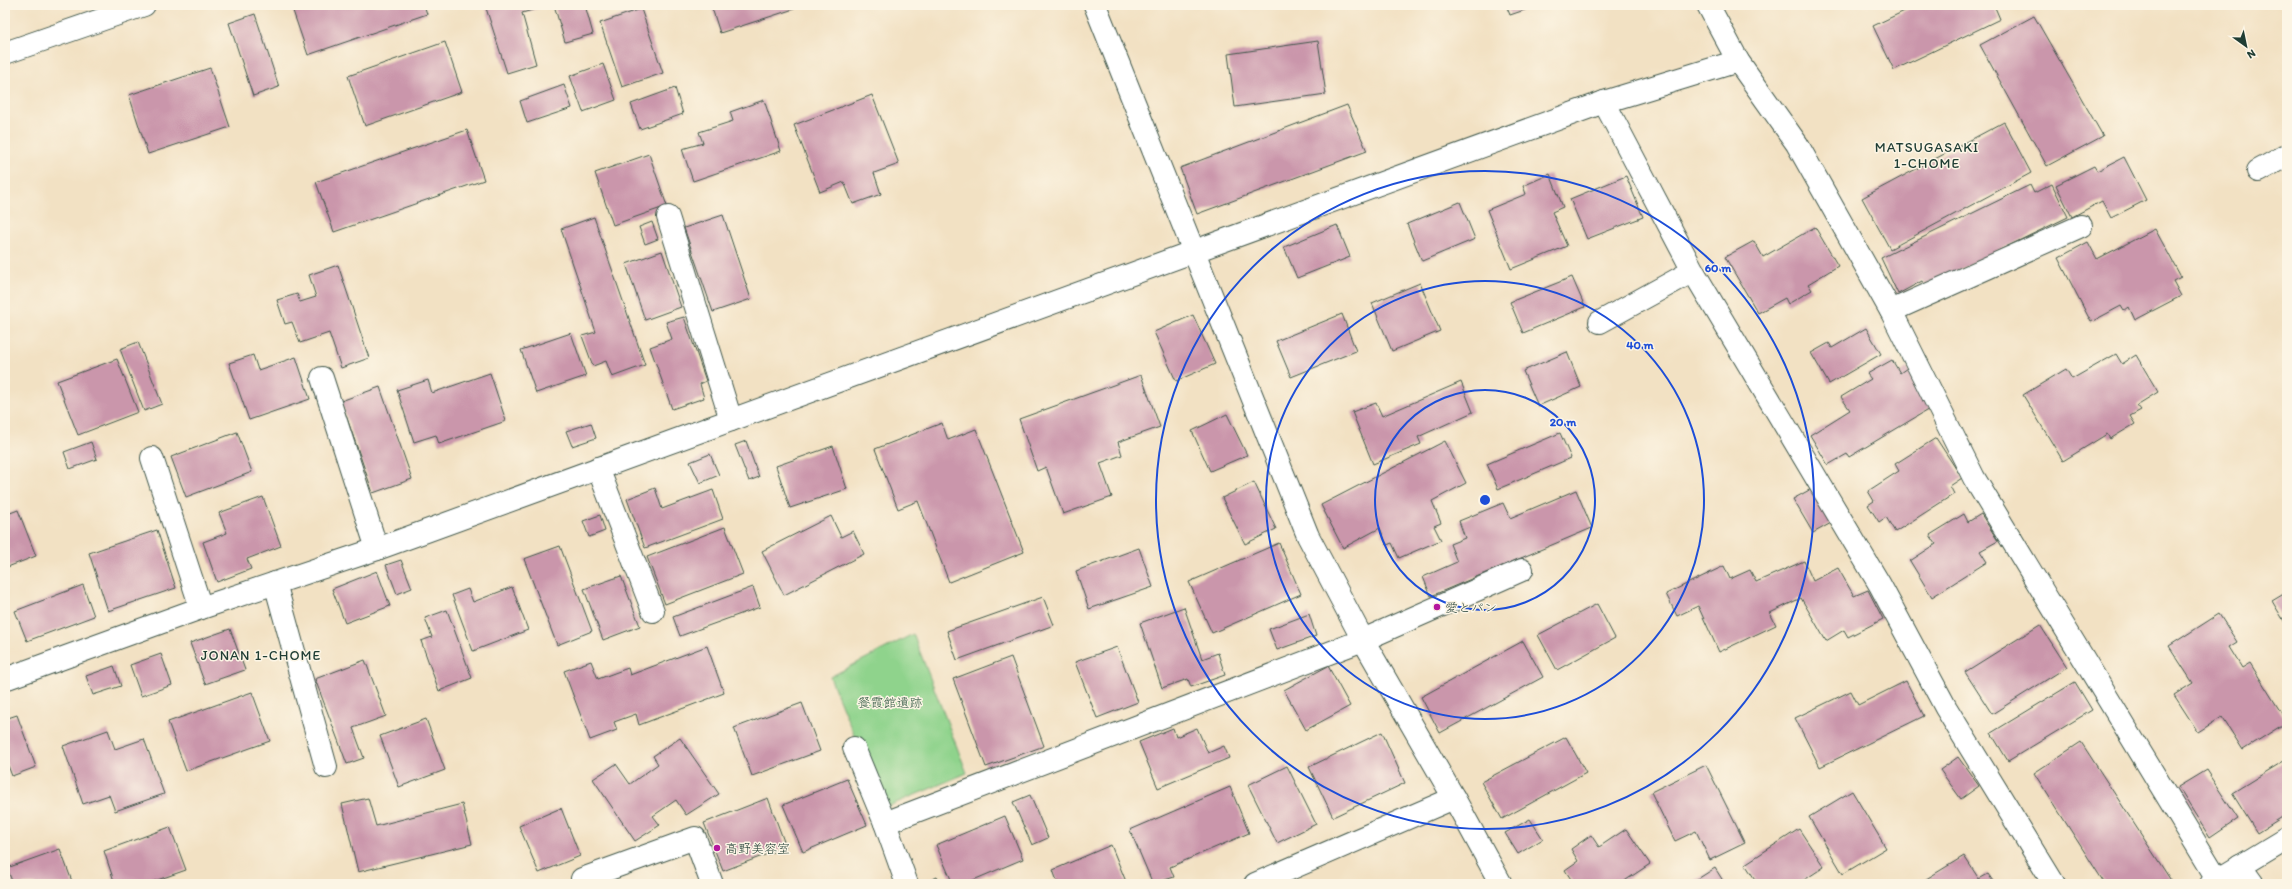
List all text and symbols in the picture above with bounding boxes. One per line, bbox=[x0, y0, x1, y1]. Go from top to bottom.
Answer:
north arrow bbox=[2226, 26, 2266, 66]
text: N bbox=[2245, 46, 2258, 61]
district label: MATSUGASAKI 1-CHOME bbox=[1875, 139, 1979, 172]
text: 60 m bbox=[1705, 261, 1732, 275]
text: 40 m bbox=[1626, 338, 1655, 352]
text: 20 m bbox=[1550, 415, 1577, 429]
centre of rings bbox=[1478, 493, 1492, 507]
place label: 愛とパン bbox=[1445, 600, 1497, 615]
marker: 愛とパン bbox=[1432, 602, 1442, 612]
district label: JONAN 1-CHOME bbox=[201, 647, 321, 664]
park label: 餐霞館遺跡 bbox=[857, 695, 923, 710]
place label: 高野美容室 bbox=[725, 841, 790, 856]
marker: 高野美容室 bbox=[712, 843, 722, 853]

